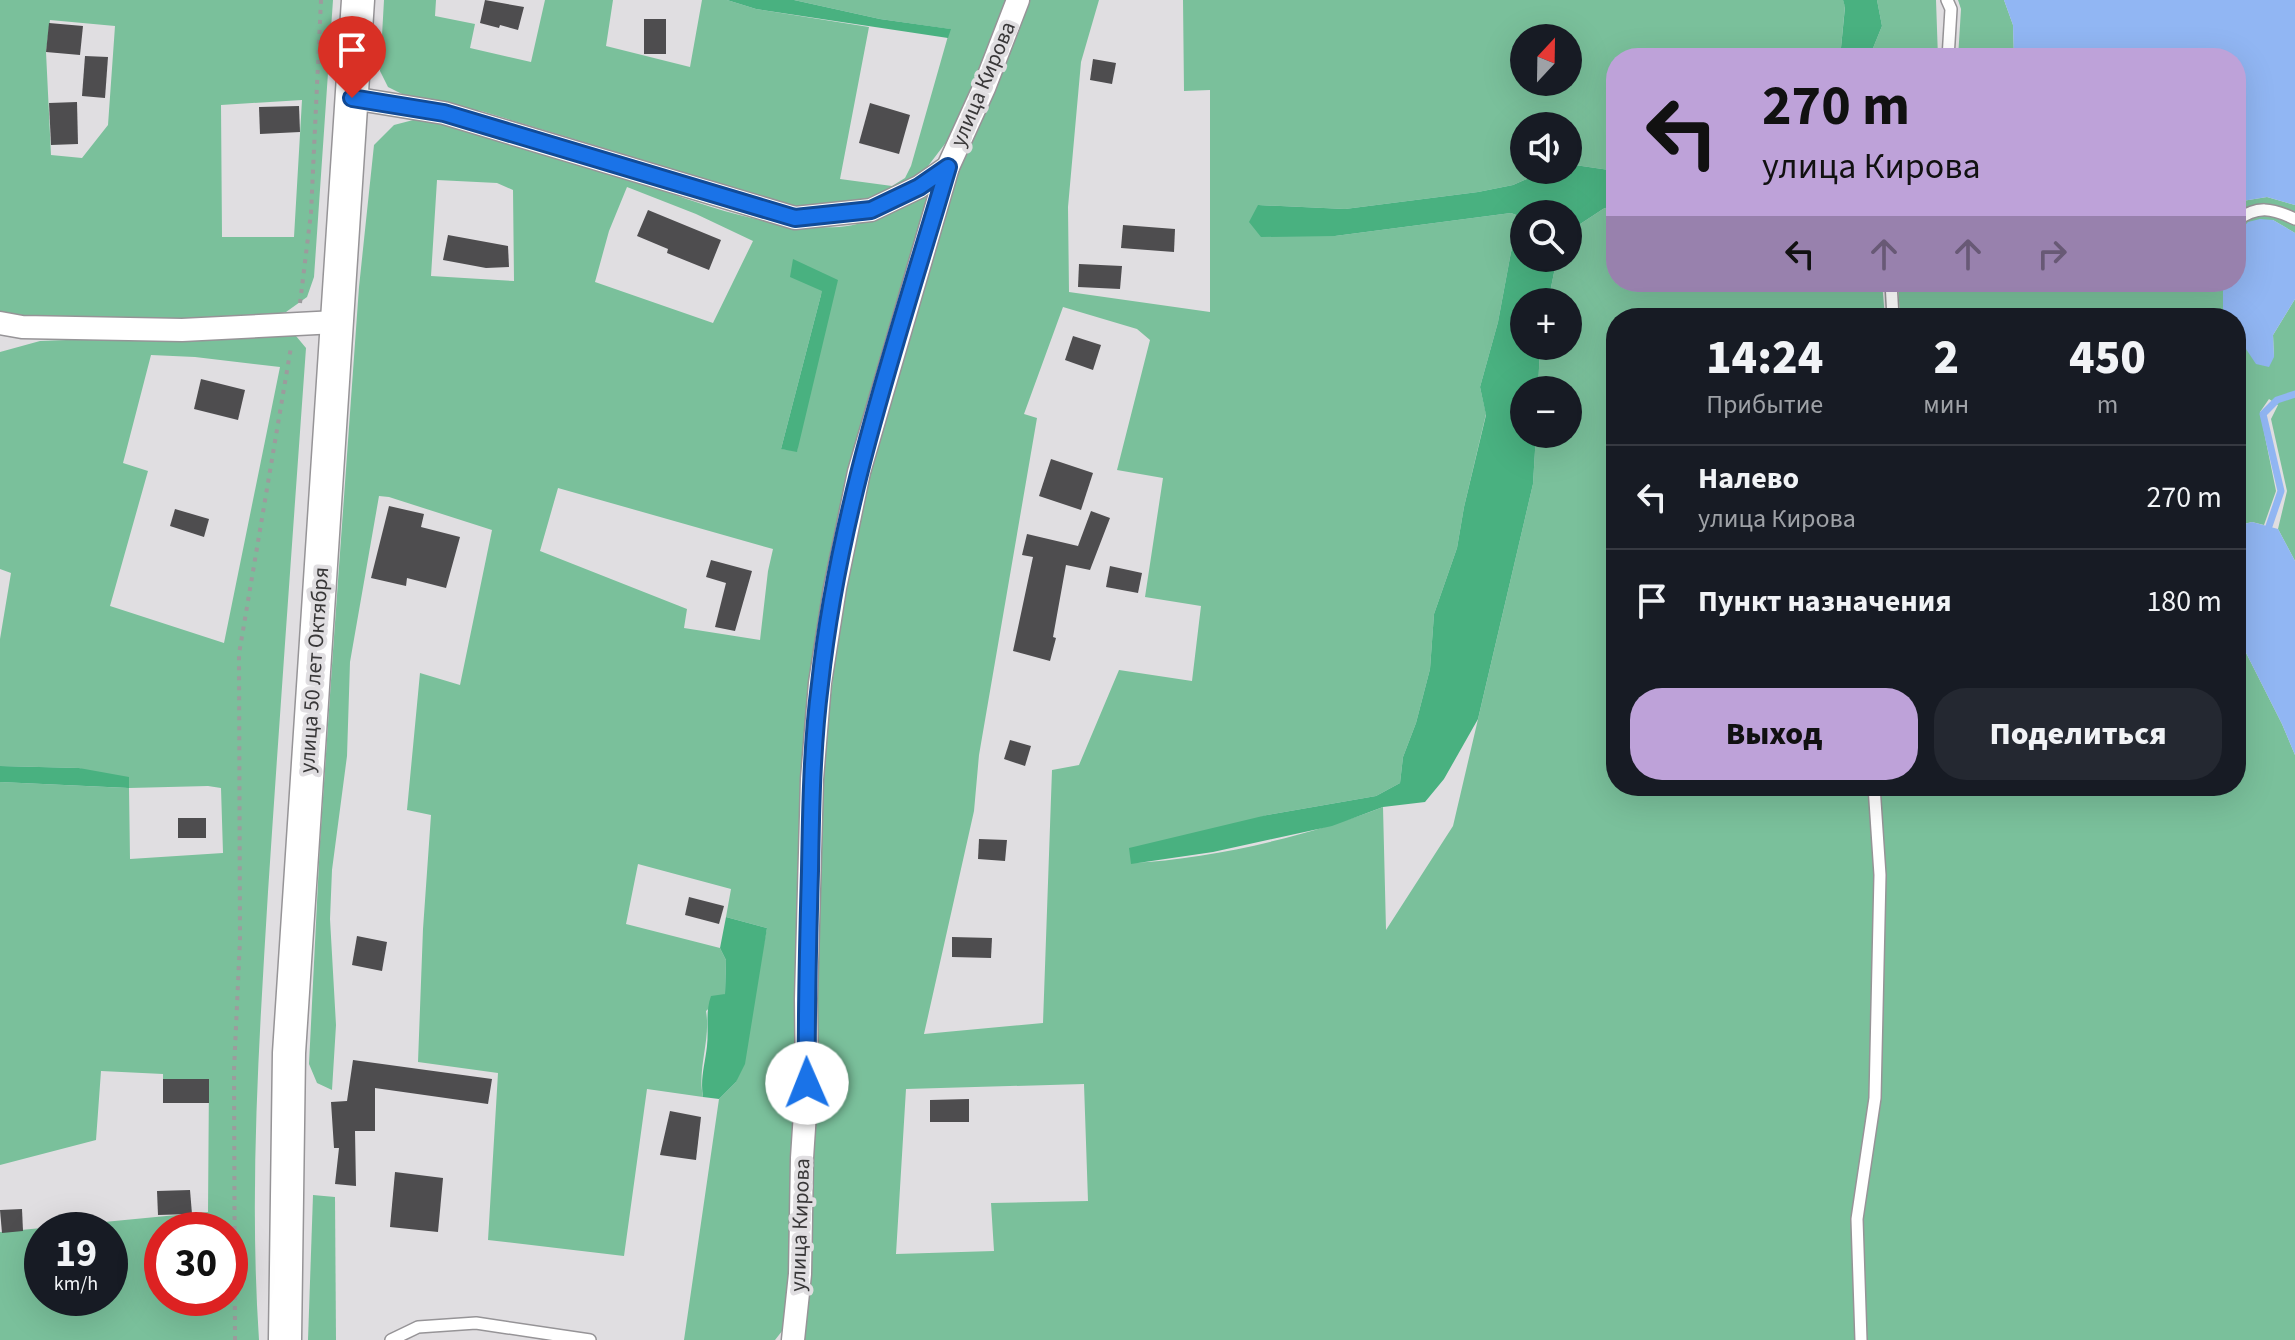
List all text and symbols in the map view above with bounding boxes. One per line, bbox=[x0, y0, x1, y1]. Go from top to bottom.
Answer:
pin bbox=[318, 16, 386, 98]
street label: улица Кирова bbox=[942, 16, 1024, 152]
north arrow bbox=[1510, 24, 1582, 96]
map controls bbox=[1510, 24, 1582, 448]
icon: arrive bbox=[330, 28, 374, 72]
text: 270 m bbox=[1762, 67, 1910, 146]
icon: left bbox=[1630, 80, 1734, 184]
button: sound bbox=[1510, 112, 1582, 184]
text: улица Кирова bbox=[1762, 141, 1981, 192]
button: search bbox=[1510, 200, 1582, 272]
icon: left bbox=[1778, 232, 1822, 276]
icon: ahead bbox=[1862, 232, 1906, 276]
icon: ahead bbox=[1946, 232, 1990, 276]
icon: right bbox=[2030, 232, 2074, 276]
button: + bbox=[1510, 288, 1582, 360]
text: 14:24 bbox=[1706, 324, 1823, 392]
text: 2 bbox=[1933, 324, 1959, 392]
text: 450 bbox=[2069, 324, 2146, 392]
button: − bbox=[1510, 376, 1582, 448]
text: Прибытие bbox=[1706, 386, 1823, 423]
text: мин bbox=[1923, 386, 1969, 423]
text: m bbox=[2097, 386, 2118, 423]
text: Налево bbox=[1698, 457, 1799, 500]
icon: left bbox=[1630, 475, 1674, 519]
text: 270 m bbox=[2146, 476, 2222, 519]
text: улица Кирова bbox=[1698, 500, 1856, 537]
street label: улица 50 лет Октября bbox=[291, 566, 337, 774]
icon: arrive bbox=[1630, 579, 1674, 623]
text: Пункт назначения bbox=[1698, 580, 1952, 623]
text: 180 m bbox=[2146, 580, 2222, 623]
button: Выход bbox=[1630, 688, 1918, 780]
button: Поделиться bbox=[1934, 688, 2222, 780]
position arrow bbox=[765, 1041, 849, 1125]
street label: улица Кирова bbox=[782, 1158, 818, 1292]
speed limit sign: 30 bbox=[144, 1212, 248, 1316]
text: 19 bbox=[55, 1225, 97, 1282]
text: km/h bbox=[54, 1270, 98, 1298]

